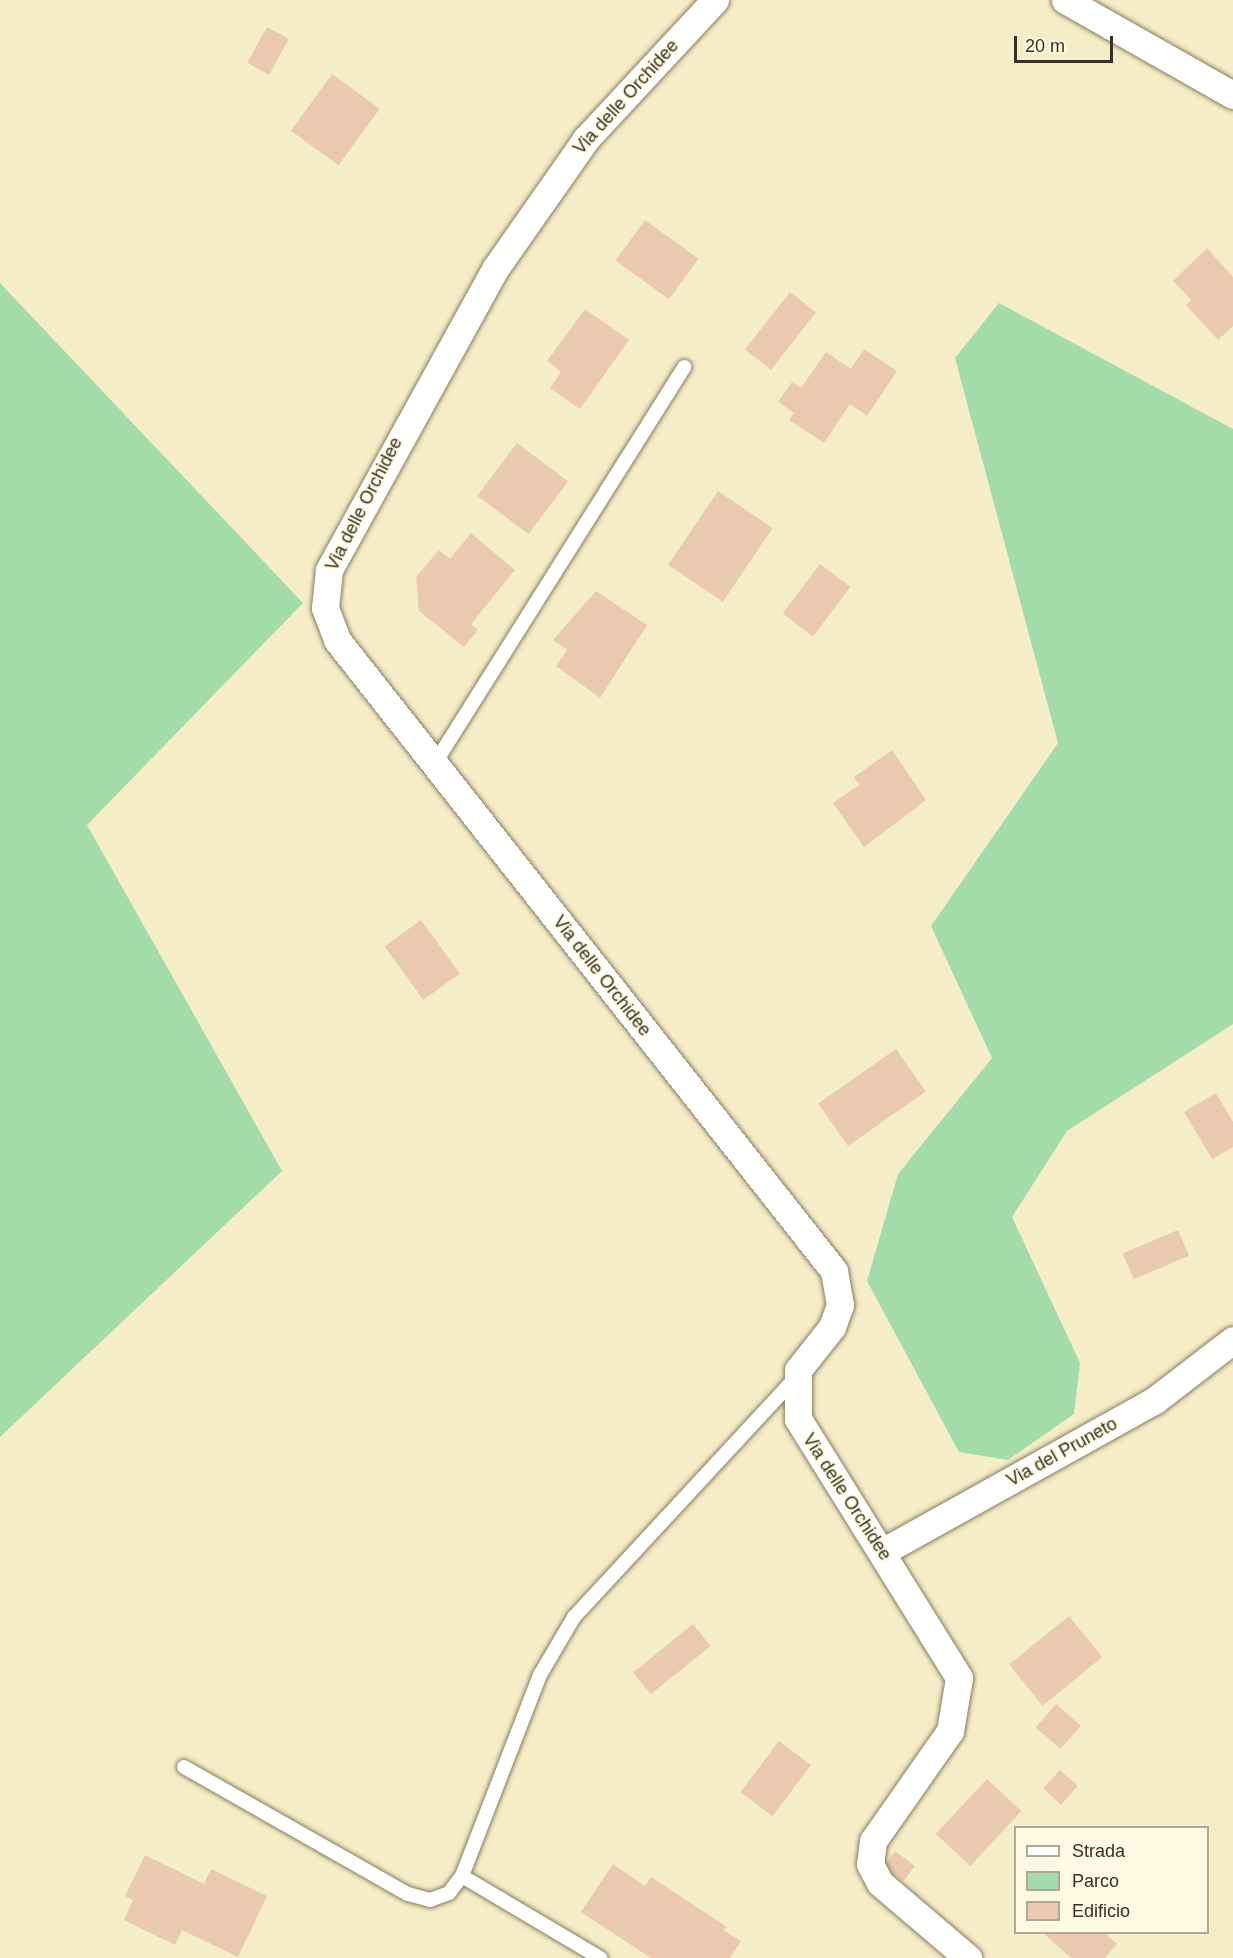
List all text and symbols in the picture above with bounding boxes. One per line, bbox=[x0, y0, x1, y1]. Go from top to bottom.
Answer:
scale bar bbox=[1017, 24, 1116, 62]
street label: Via delle Orchidee bbox=[569, 35, 683, 159]
text: 20 m bbox=[1025, 36, 1065, 56]
street label: Via delle Orchidee bbox=[321, 434, 407, 574]
street label: Via delle Orchidee bbox=[548, 912, 656, 1040]
street label: Via del Pruneto bbox=[1003, 1413, 1121, 1491]
street label: Via delle Orchidee bbox=[798, 1430, 896, 1564]
legend bbox=[1014, 1826, 1209, 1934]
text: Strada bbox=[1072, 1841, 1125, 1861]
text: Parco bbox=[1072, 1871, 1119, 1891]
text: Edificio bbox=[1072, 1901, 1130, 1921]

